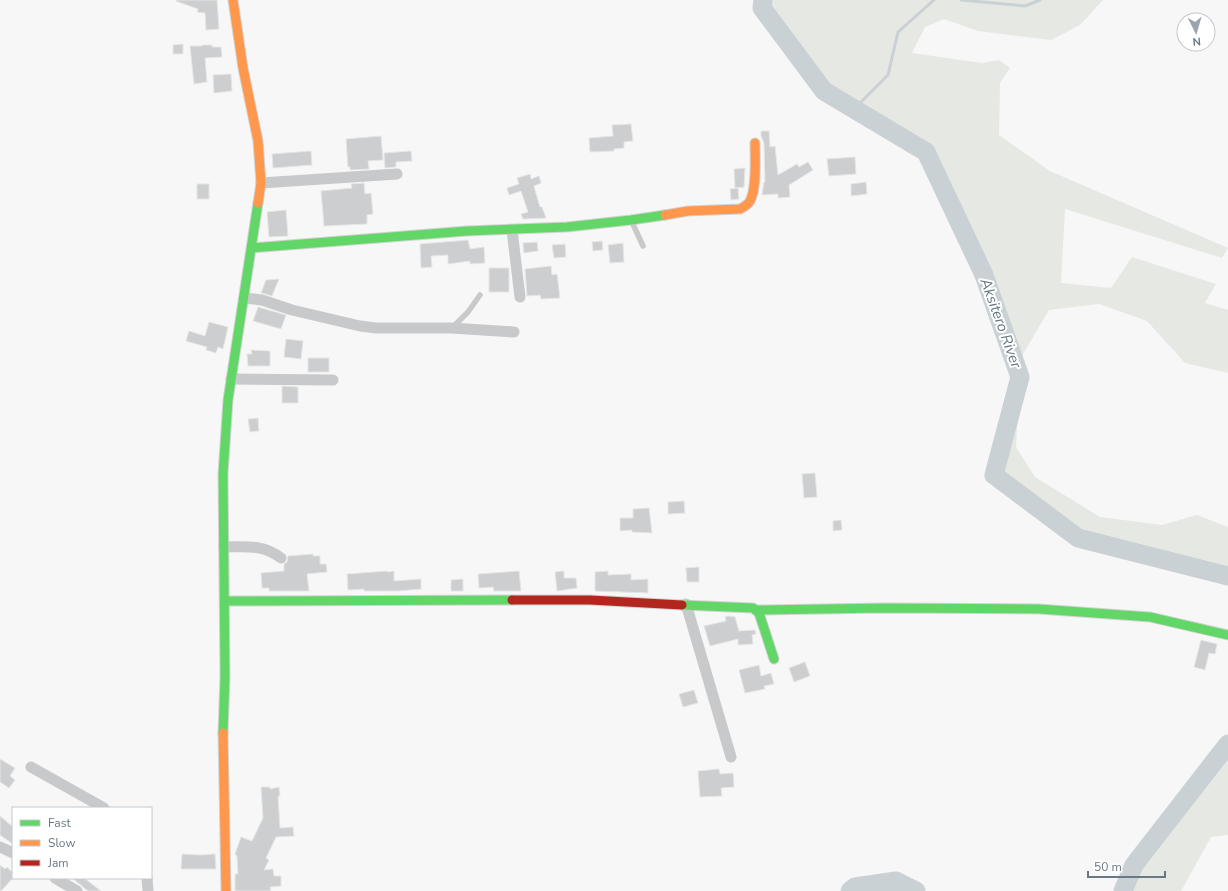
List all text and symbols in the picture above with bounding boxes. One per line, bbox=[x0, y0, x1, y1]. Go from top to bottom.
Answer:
north arrow bbox=[1176, 12, 1216, 52]
text: N bbox=[1192, 34, 1202, 49]
water label: Aksitero River bbox=[975, 274, 1027, 371]
legend bbox=[12, 807, 152, 879]
text: Fast bbox=[48, 815, 71, 831]
text: Slow bbox=[48, 835, 76, 851]
scale bar bbox=[1088, 853, 1165, 879]
text: Jam bbox=[47, 855, 69, 871]
text: 50 m bbox=[1094, 859, 1122, 875]

